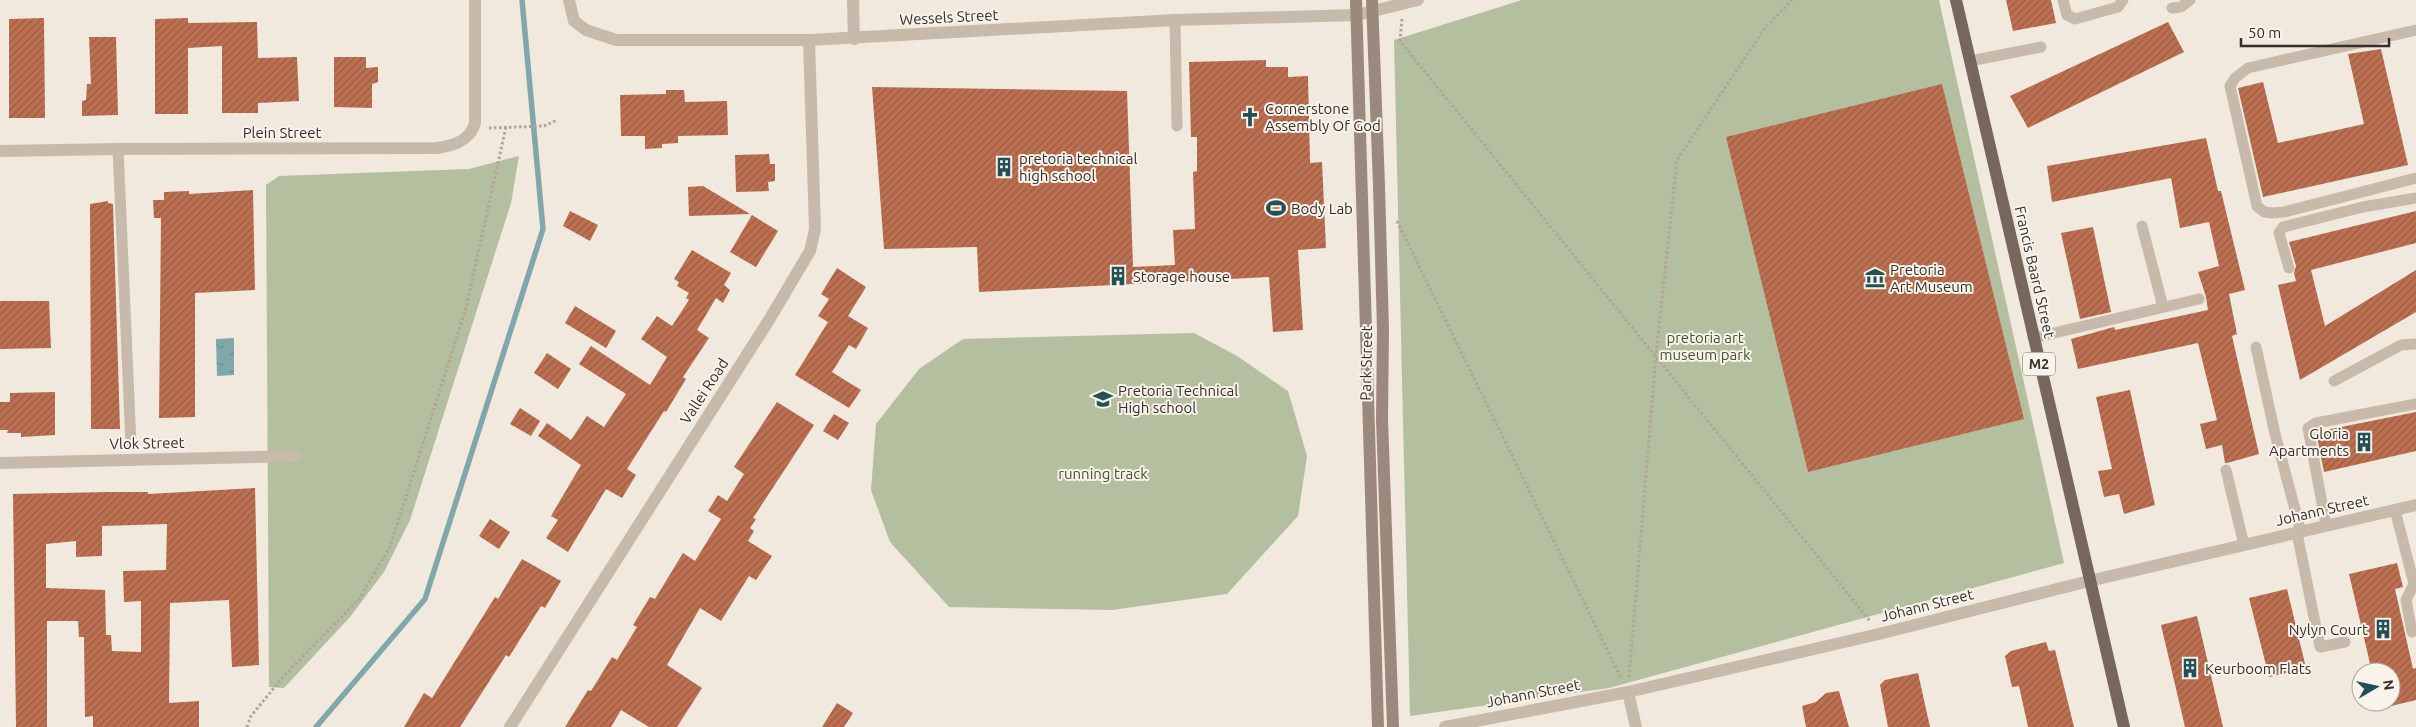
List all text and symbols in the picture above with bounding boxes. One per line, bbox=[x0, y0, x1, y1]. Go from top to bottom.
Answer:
street label: Wessels Street bbox=[899, 6, 999, 28]
scale bar bbox=[2241, 15, 2388, 47]
text: 50 m bbox=[2248, 24, 2281, 41]
place label: Cornerstone Assembly Of God bbox=[1265, 100, 1381, 134]
church icon: Cornerstone Assembly Of God bbox=[1239, 106, 1261, 128]
street label: Plein Street bbox=[243, 124, 321, 141]
place label: pretoria technical high school bbox=[1019, 150, 1137, 184]
building icon: pretoria technical high school bbox=[993, 156, 1015, 178]
sports icon: Body Lab bbox=[1265, 197, 1287, 219]
place label: Body Lab bbox=[1291, 200, 1353, 217]
street label: Francis Baard Street bbox=[2012, 204, 2058, 340]
place label: Pretoria Art Museum bbox=[1890, 261, 1973, 295]
building icon: Storage house bbox=[1107, 265, 1129, 287]
museum icon: Pretoria Art Museum bbox=[1864, 267, 1886, 289]
place label: Storage house bbox=[1133, 268, 1230, 285]
street label: Park Street bbox=[1357, 325, 1375, 401]
park label: pretoria art museum park bbox=[1660, 329, 1751, 363]
road number: M2 bbox=[2023, 352, 2055, 376]
street label: Vallei Road bbox=[677, 355, 731, 427]
place label: Pretoria Technical High school bbox=[1118, 382, 1238, 416]
school or university icon: Pretoria Technical High school bbox=[1092, 388, 1114, 410]
place label: Gloria Apartments bbox=[2269, 425, 2349, 459]
building icon: Gloria Apartments bbox=[2353, 431, 2375, 453]
street label: Vlok Street bbox=[109, 434, 185, 452]
park label: running track bbox=[1058, 465, 1148, 482]
street label: Johann Street bbox=[2274, 491, 2370, 529]
street label: Johann Street bbox=[1879, 585, 1975, 625]
building icon: Nylyn Court bbox=[2372, 618, 2394, 640]
place label: Nylyn Court bbox=[2289, 621, 2368, 638]
building icon: Keurboom Flats bbox=[2179, 657, 2201, 679]
place label: Keurboom Flats bbox=[2205, 660, 2311, 677]
north arrow bbox=[2351, 662, 2401, 712]
street label: Johann Street bbox=[1485, 676, 1581, 710]
text: N bbox=[2380, 679, 2398, 691]

